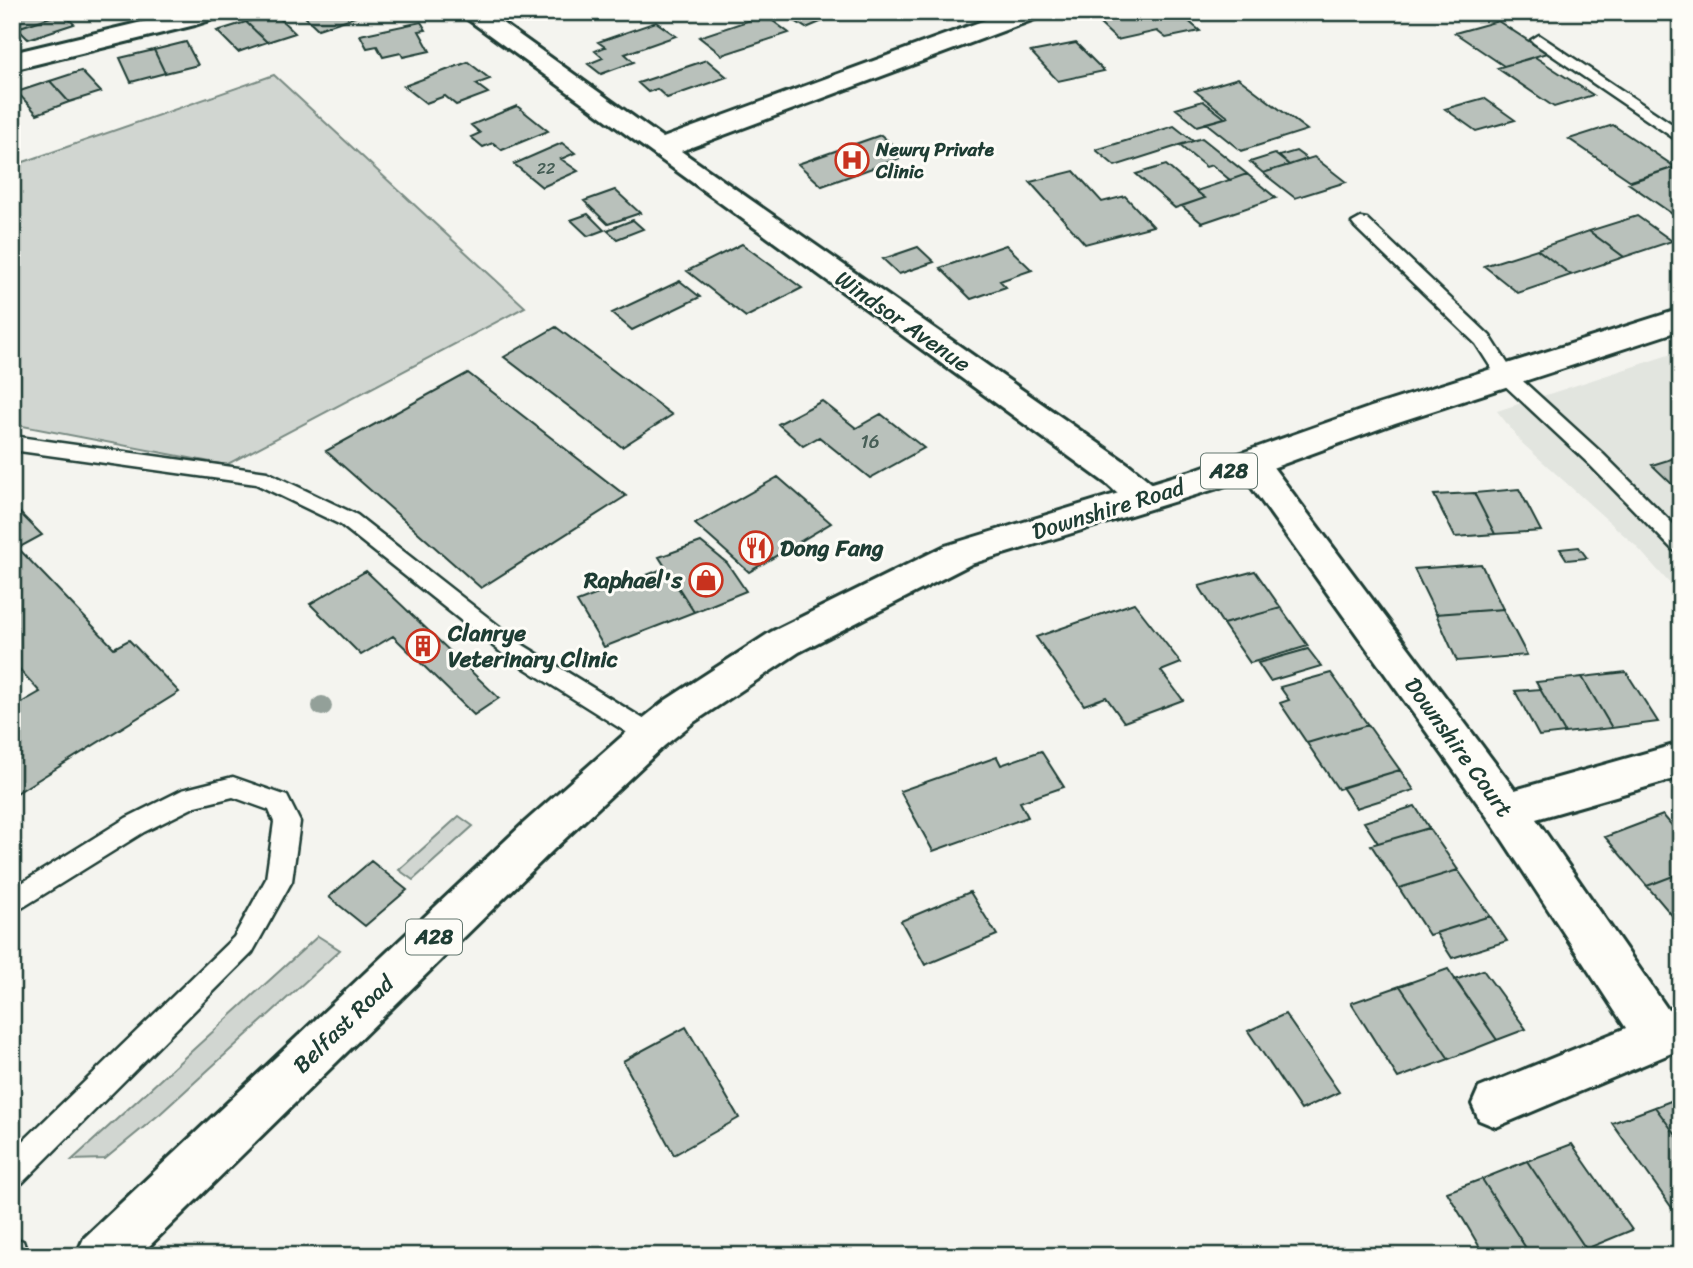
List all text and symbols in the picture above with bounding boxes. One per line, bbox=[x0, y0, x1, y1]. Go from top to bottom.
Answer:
place label: Newry Private Clinic bbox=[875, 133, 995, 188]
hospital icon: Newry Private Clinic bbox=[833, 141, 871, 179]
house number: 22 bbox=[537, 154, 555, 183]
street label: Windsor Avenue bbox=[826, 259, 980, 384]
house number: 16 bbox=[861, 425, 879, 458]
road number: A28 bbox=[1201, 454, 1257, 489]
street label: Downshire Road bbox=[1027, 466, 1191, 552]
place label: Dong Fang bbox=[780, 528, 884, 569]
restaurant icon: Dong Fang bbox=[737, 529, 775, 567]
place label: Raphael's bbox=[583, 560, 683, 601]
shop icon: Raphael's bbox=[687, 561, 725, 599]
place label: Clanrye Veterinary Clinic bbox=[447, 613, 618, 680]
building icon: Clanrye Veterinary Clinic bbox=[404, 627, 442, 665]
street label: Downshire Court bbox=[1393, 668, 1524, 826]
road number: A28 bbox=[406, 920, 462, 954]
street label: Belfast Road bbox=[283, 964, 405, 1084]

